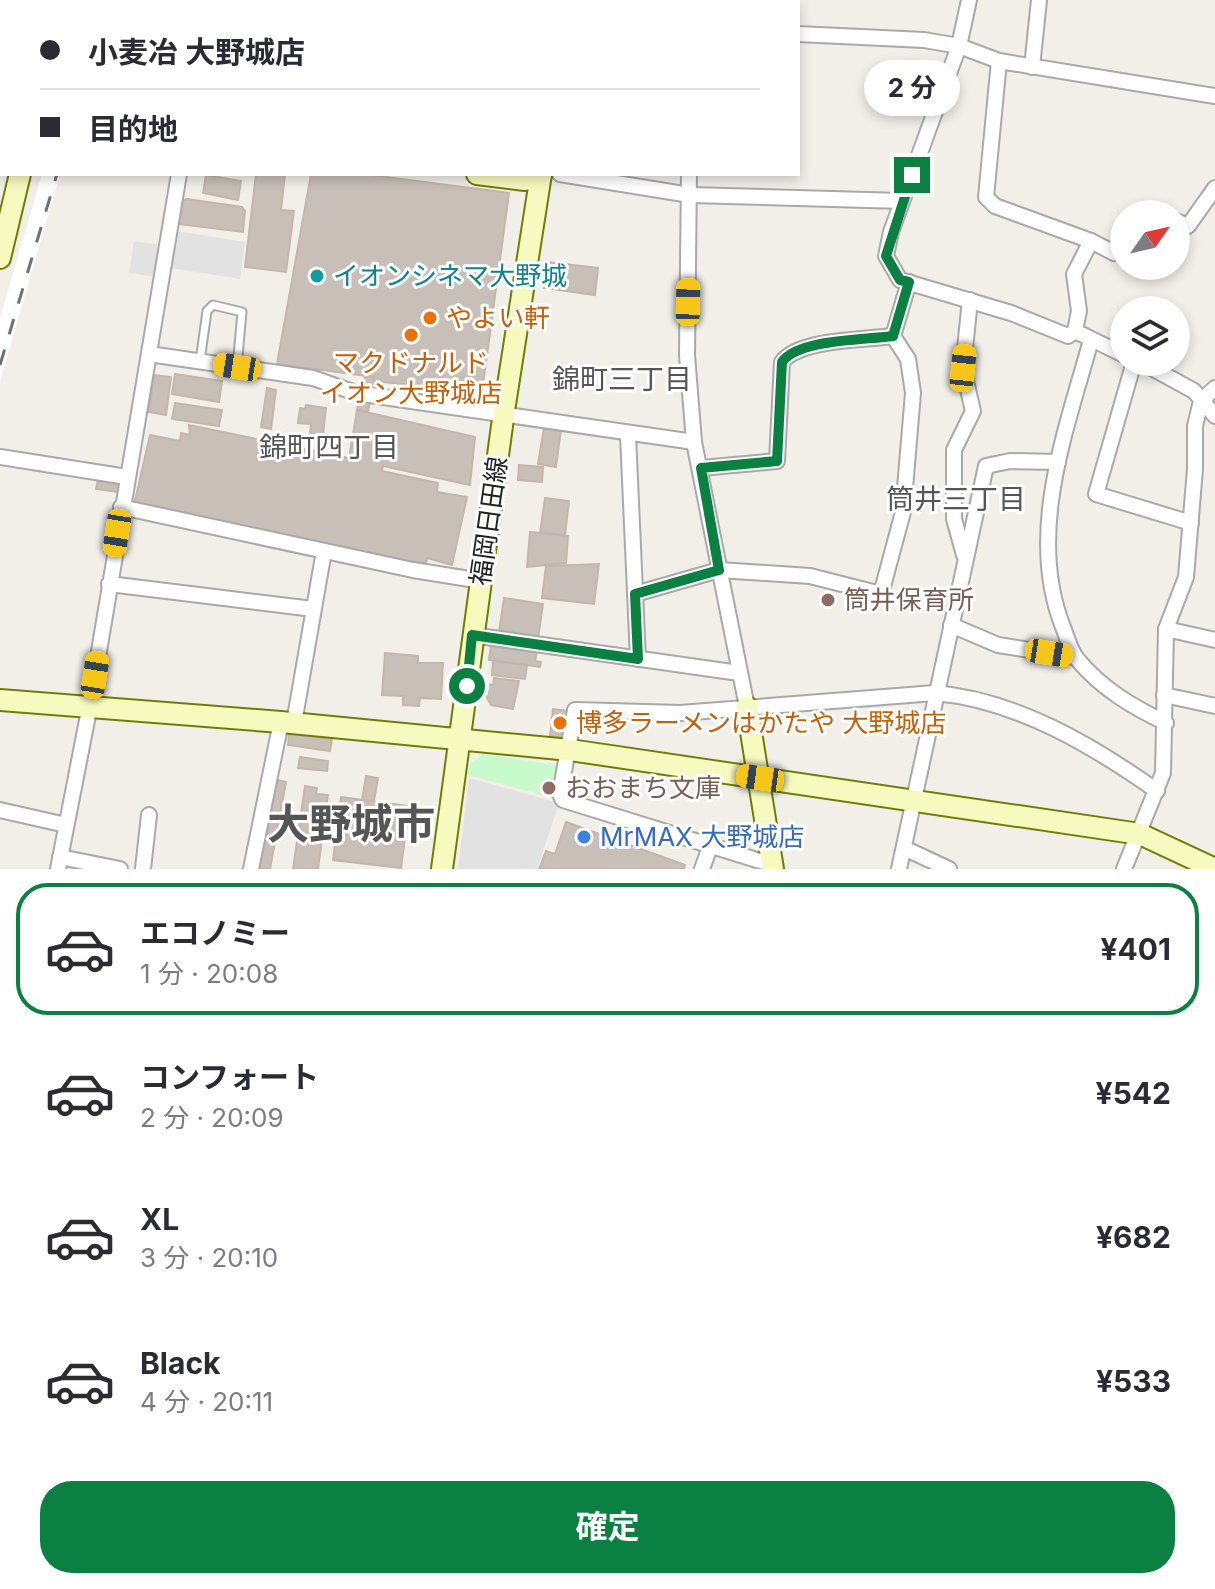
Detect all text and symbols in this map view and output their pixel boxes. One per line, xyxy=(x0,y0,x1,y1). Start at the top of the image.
text: 小麦冶 大野城店 xyxy=(88,34,305,70)
callout: 2 分 xyxy=(864,59,960,115)
text: 2 分 xyxy=(888,72,936,103)
text: 目的地 xyxy=(88,111,178,147)
route end xyxy=(894,157,930,193)
north arrow xyxy=(1110,200,1190,280)
map controls xyxy=(1110,200,1190,376)
place label: イオンシネマ大野城 xyxy=(333,260,567,291)
marker: イオンシネマ大野城 xyxy=(308,267,326,285)
car xyxy=(676,278,700,326)
button: layers xyxy=(1110,296,1190,376)
place label: やよい軒 xyxy=(446,302,550,333)
marker: やよい軒 xyxy=(421,309,439,327)
marker: マクドナルド イオン大野城店 xyxy=(402,326,420,344)
car xyxy=(949,343,977,393)
place label: マクドナルド イオン大野城店 xyxy=(320,347,502,408)
car xyxy=(211,351,263,383)
district label: 錦町三丁目 xyxy=(552,362,692,396)
district label: 錦町四丁目 xyxy=(259,430,399,464)
street label: 福岡日田線 xyxy=(464,454,513,587)
district label: 筒井三丁目 xyxy=(886,482,1026,516)
car xyxy=(101,507,133,559)
place label: 筒井保育所 xyxy=(844,584,974,615)
marker: 筒井保育所 xyxy=(819,591,837,609)
car xyxy=(1023,637,1075,669)
car xyxy=(79,649,111,701)
route start xyxy=(449,668,485,704)
place label: 博多ラーメンはかたや 大野城店 xyxy=(576,707,946,738)
marker: 博多ラーメンはかたや 大野城店 xyxy=(551,714,569,732)
car xyxy=(735,763,785,793)
place label: おおまち文庫 xyxy=(565,772,721,803)
marker: おおまち文庫 xyxy=(540,779,558,797)
district label: 大野城市 xyxy=(267,798,435,849)
place label: MrMAX 大野城店 xyxy=(600,821,804,852)
marker: MrMAX 大野城店 xyxy=(575,828,593,846)
icon: car xyxy=(44,913,116,985)
text: エコノミー xyxy=(140,915,290,951)
text: ¥401 xyxy=(1100,931,1171,967)
text: 1 分 · 20:08 xyxy=(140,958,278,989)
icon: car xyxy=(44,1057,116,1129)
text: コンフォート xyxy=(140,1059,319,1095)
text: ¥542 xyxy=(1096,1075,1171,1111)
text: 2 分 · 20:09 xyxy=(140,1102,284,1133)
icon: car xyxy=(44,1201,116,1273)
text: XL xyxy=(140,1201,179,1237)
text: ¥682 xyxy=(1096,1219,1171,1255)
text: 3 分 · 20:10 xyxy=(140,1242,278,1273)
icon: car xyxy=(44,1345,116,1417)
text: Black xyxy=(140,1345,220,1381)
text: ¥533 xyxy=(1096,1363,1171,1399)
text: 4 分 · 20:11 xyxy=(140,1386,273,1417)
button: 確定 xyxy=(40,1481,1175,1573)

